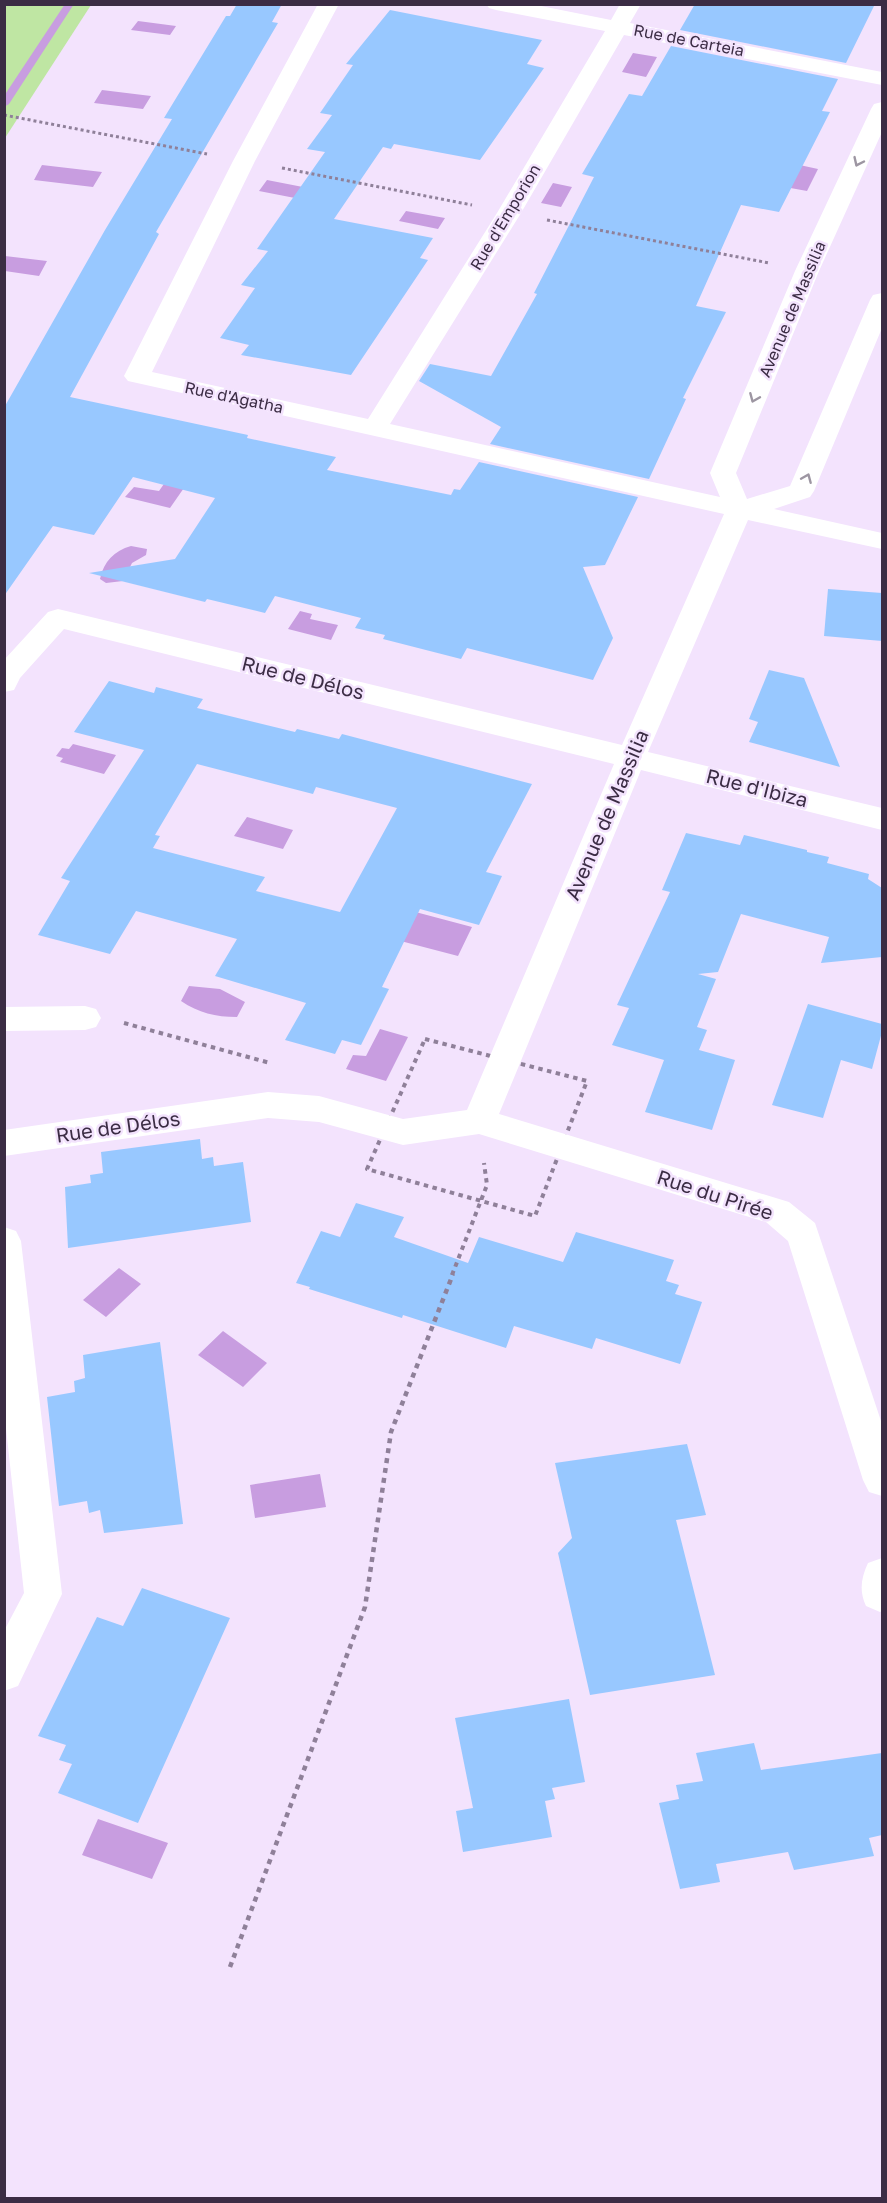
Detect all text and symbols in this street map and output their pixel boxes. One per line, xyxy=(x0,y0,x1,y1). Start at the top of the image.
street label: Rue de Carteia xyxy=(632,19,746,61)
one-way arrow xyxy=(853,156,865,167)
street label: Rue d'Emporion xyxy=(465,160,545,274)
street label: Avenue de Massilia xyxy=(754,238,830,380)
street label: Rue d'Agatha xyxy=(183,377,285,417)
one-way arrow xyxy=(749,392,761,403)
one-way arrow xyxy=(800,473,812,484)
street label: Rue de Délos xyxy=(240,650,367,704)
street label: Avenue de Massilia xyxy=(559,726,653,903)
street label: Rue d'Ibiza xyxy=(704,763,811,811)
street label: Rue de Délos xyxy=(54,1105,182,1147)
street label: Rue du Pirée xyxy=(654,1164,776,1224)

